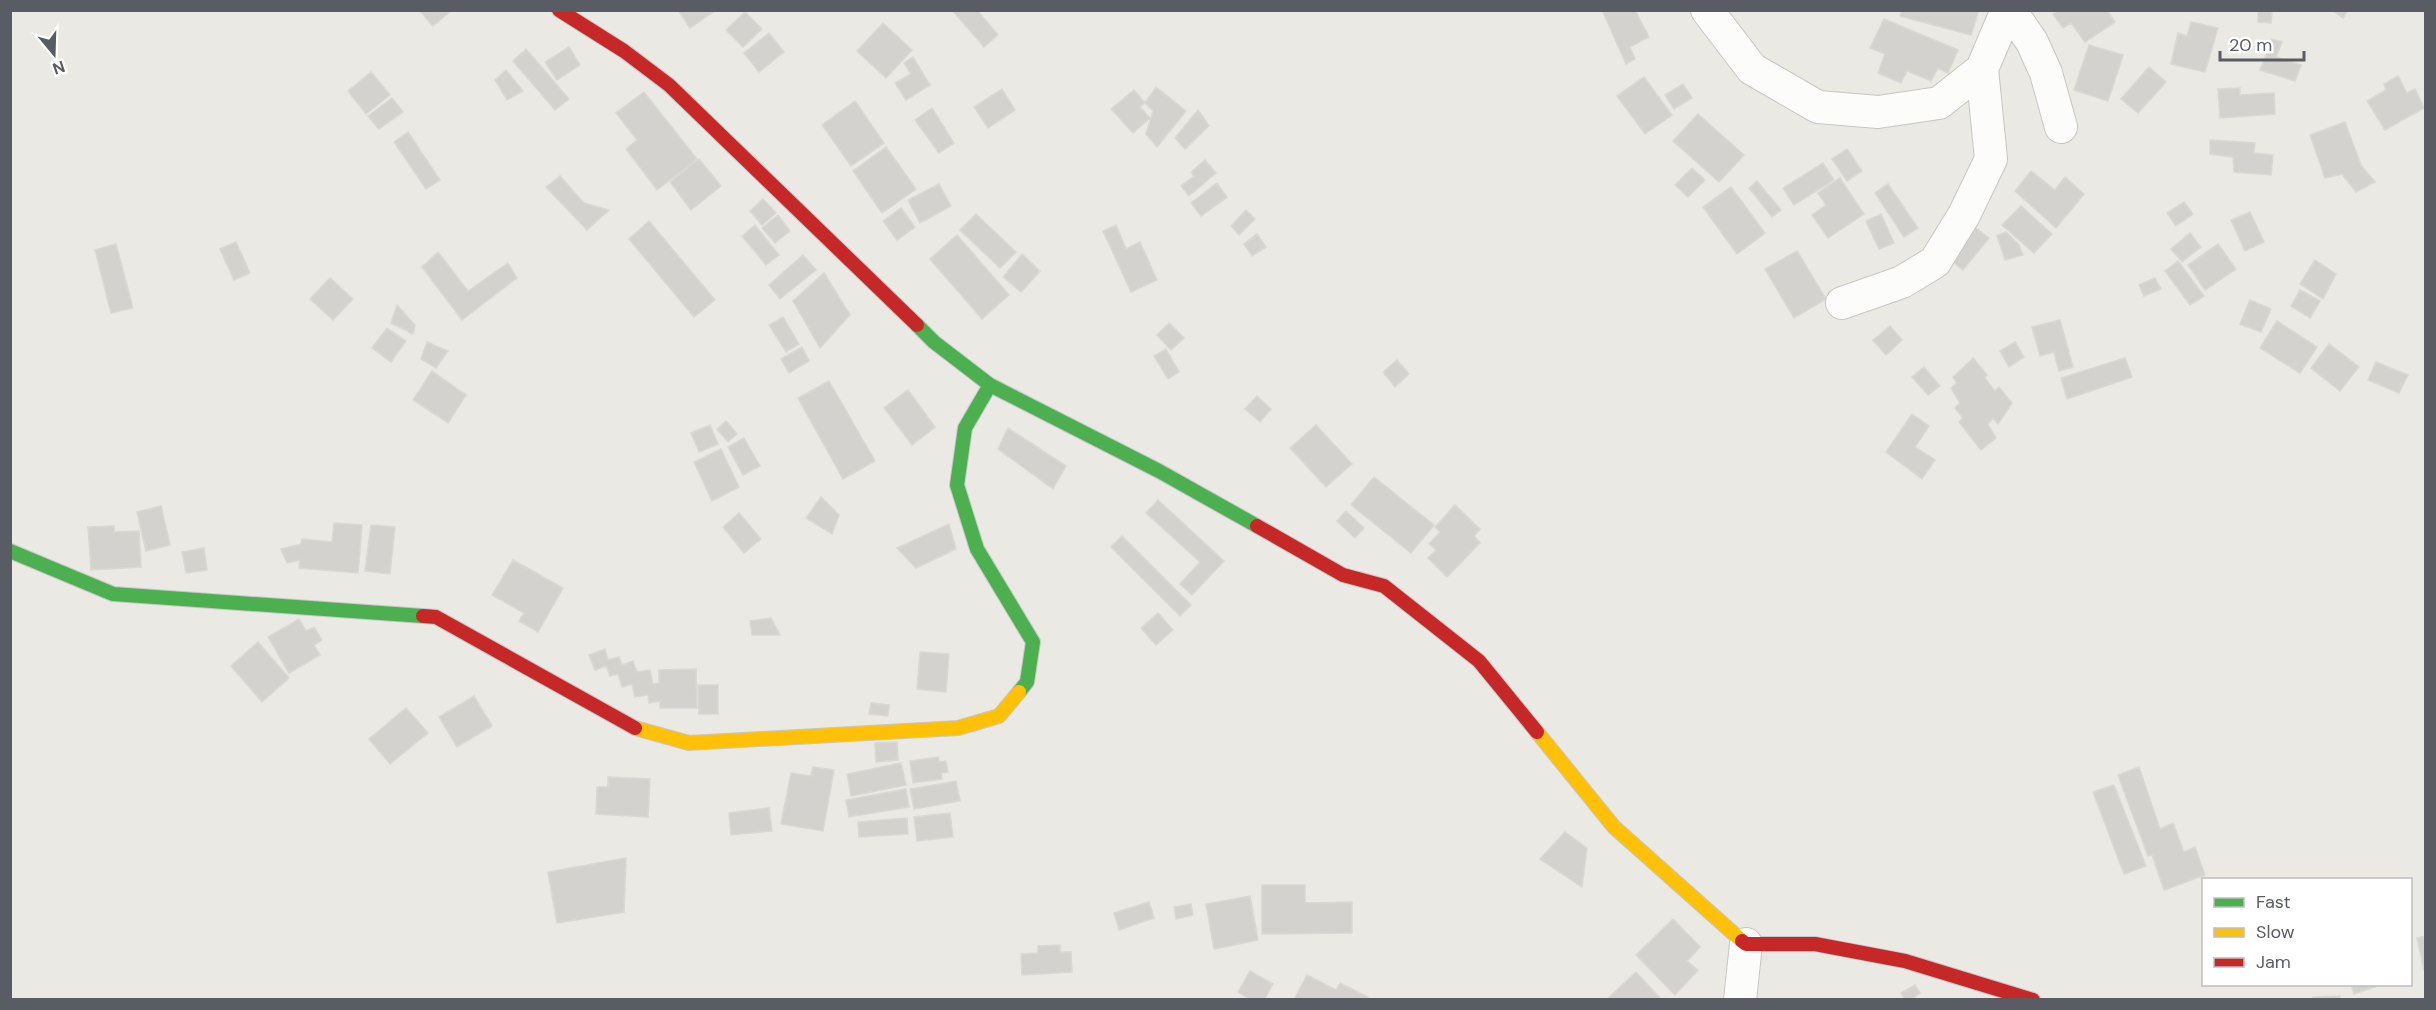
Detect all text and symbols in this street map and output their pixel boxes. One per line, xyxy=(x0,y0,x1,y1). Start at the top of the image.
north arrow xyxy=(24,24,84,84)
scale bar xyxy=(2220,24,2304,62)
text: 20 m xyxy=(2229,33,2272,57)
text: N xyxy=(50,56,68,80)
legend xyxy=(2202,878,2412,986)
text: Fast xyxy=(2256,890,2291,914)
text: Slow xyxy=(2256,920,2295,944)
text: Jam xyxy=(2256,950,2291,974)

